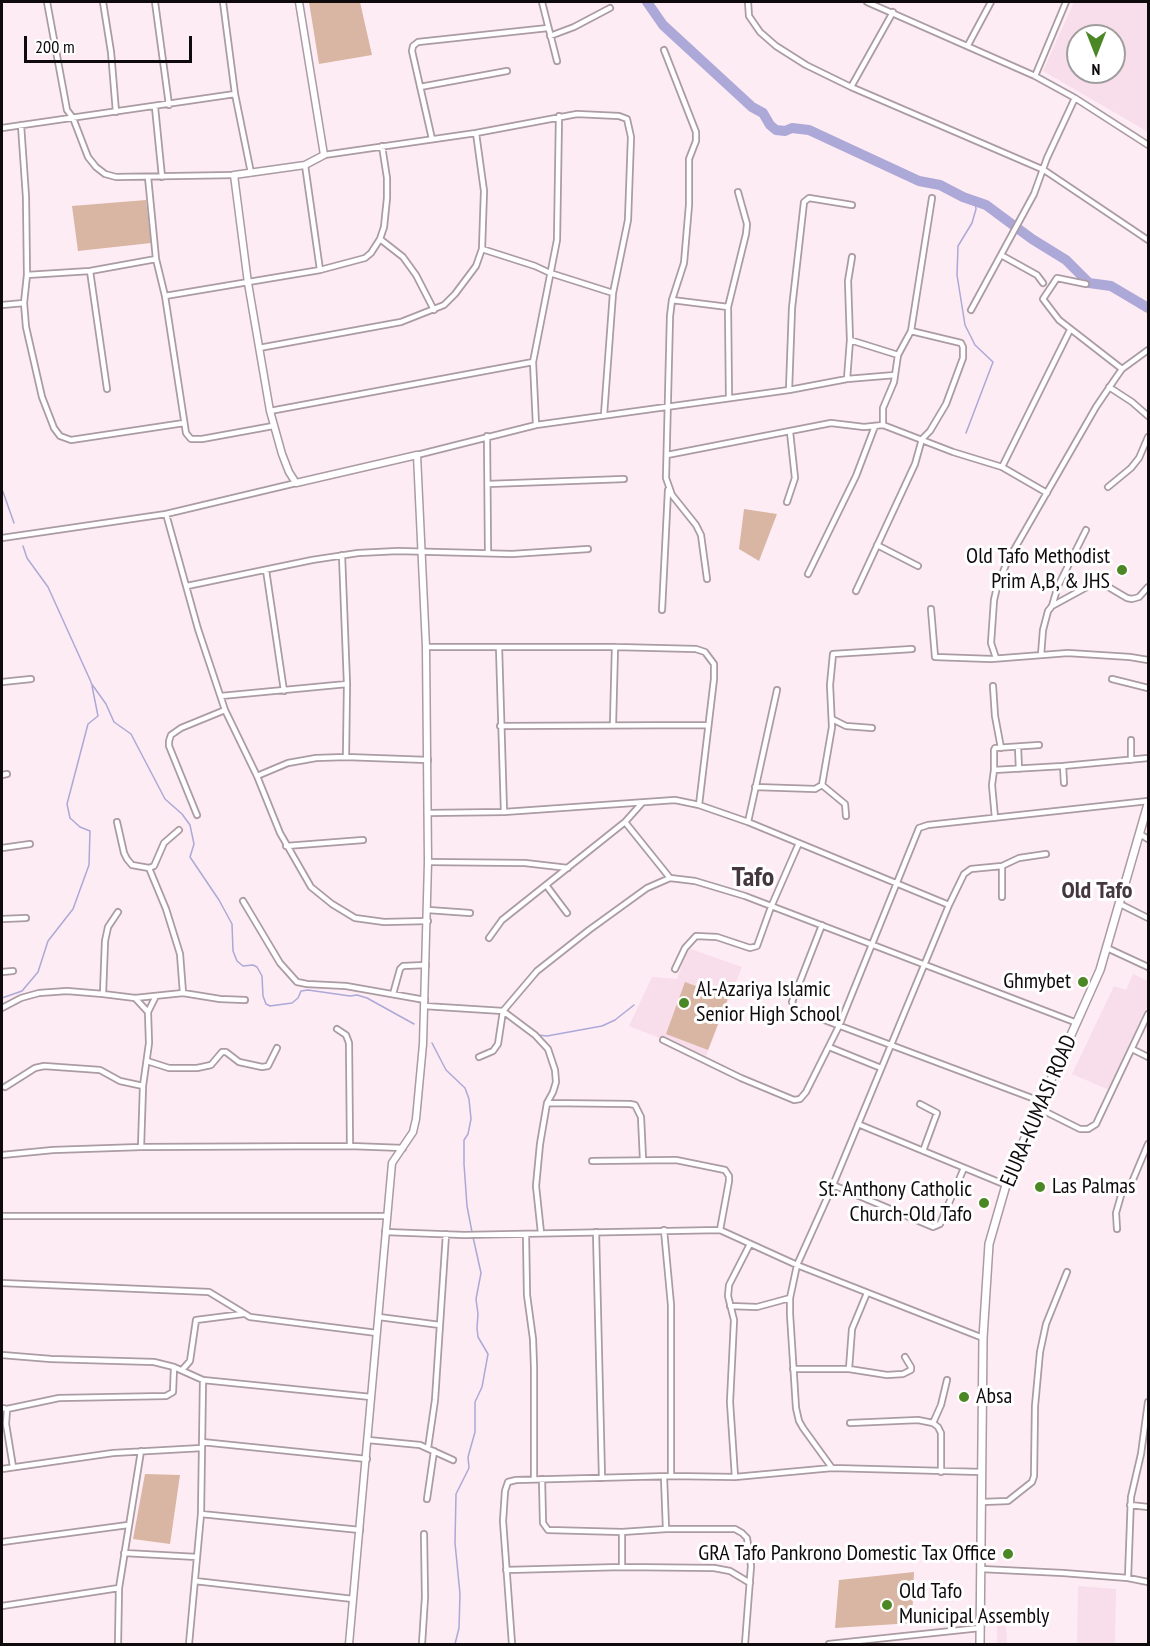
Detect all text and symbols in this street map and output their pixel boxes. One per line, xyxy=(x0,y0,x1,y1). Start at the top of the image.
scale bar xyxy=(27,24,195,62)
north arrow xyxy=(1066,24,1126,84)
text: 200 m xyxy=(35,35,75,58)
text: N xyxy=(1092,60,1100,80)
place label: Old Tafo Methodist Prim A,B, & JHS xyxy=(966,544,1110,596)
marker: Old Tafo Methodist Prim A,B, & JHS xyxy=(1115,563,1129,577)
district label: Tafo xyxy=(732,861,774,895)
district label: Old Tafo xyxy=(1061,877,1133,905)
place label: Ghmybet xyxy=(1003,969,1071,995)
marker: Ghmybet xyxy=(1076,975,1090,989)
place label: Al-Azariya Islamic Senior High School xyxy=(696,977,841,1028)
marker: Al-Azariya Islamic Senior High School xyxy=(677,996,691,1010)
street label: EJURA-KUMASI ROAD xyxy=(995,1031,1083,1191)
place label: Las Palmas xyxy=(1052,1174,1136,1200)
place label: St. Anthony Catholic Church-Old Tafo xyxy=(819,1177,972,1228)
marker: Las Palmas xyxy=(1033,1180,1047,1194)
marker: St. Anthony Catholic Church-Old Tafo xyxy=(977,1196,991,1210)
place label: Absa xyxy=(976,1384,1012,1410)
marker: Absa xyxy=(957,1390,971,1404)
place label: GRA Tafo Pankrono Domestic Tax Office xyxy=(698,1541,996,1567)
marker: GRA Tafo Pankrono Domestic Tax Office xyxy=(1001,1547,1015,1561)
place label: Old Tafo Municipal Assembly xyxy=(899,1579,1049,1630)
marker: Old Tafo Municipal Assembly xyxy=(880,1598,894,1612)

